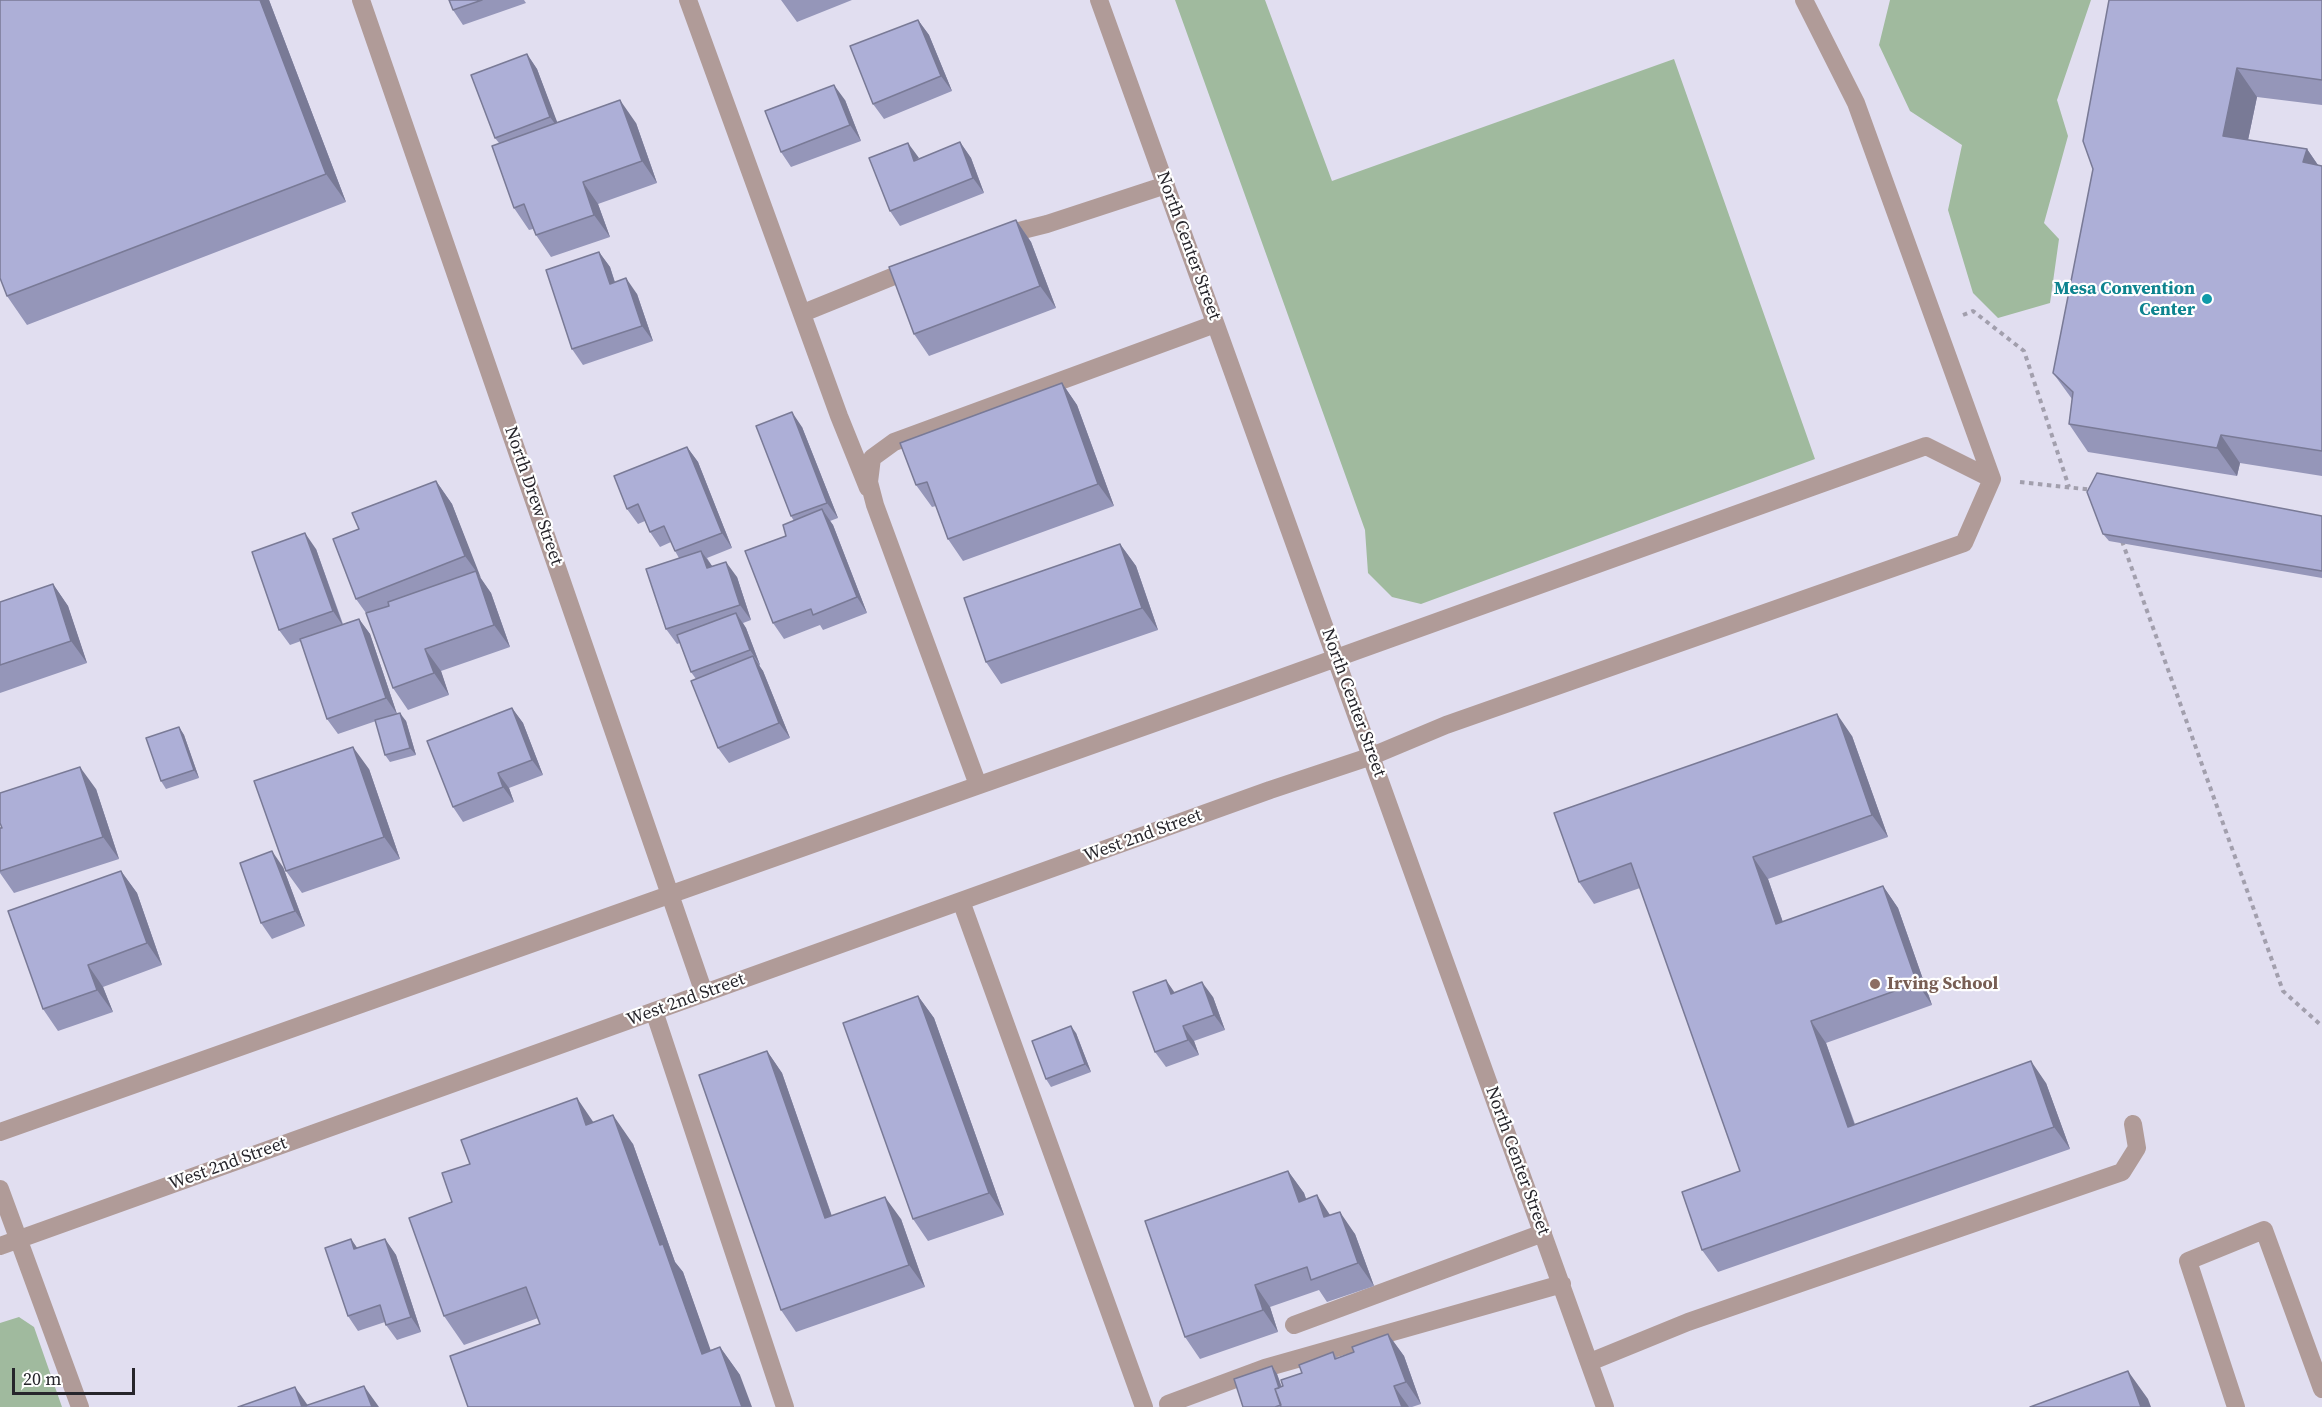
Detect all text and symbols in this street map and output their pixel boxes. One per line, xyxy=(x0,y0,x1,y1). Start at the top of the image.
street label: North Center Street xyxy=(1151,169,1225,323)
place label: Mesa Convention Center xyxy=(2054,278,2195,320)
marker: Mesa Convention Center xyxy=(2200,292,2214,306)
street label: North Drew Street xyxy=(499,424,567,568)
street label: North Center Street xyxy=(1316,626,1390,780)
street label: West 2nd Street xyxy=(1081,805,1205,867)
street label: West 2nd Street xyxy=(624,969,748,1031)
place label: Irving School xyxy=(1887,973,1998,995)
marker: Irving School xyxy=(1868,977,1882,991)
street label: North Center Street xyxy=(1480,1084,1554,1238)
street label: West 2nd Street xyxy=(166,1133,290,1195)
scale bar xyxy=(15,1356,138,1394)
text: 20 m xyxy=(23,1366,61,1391)

